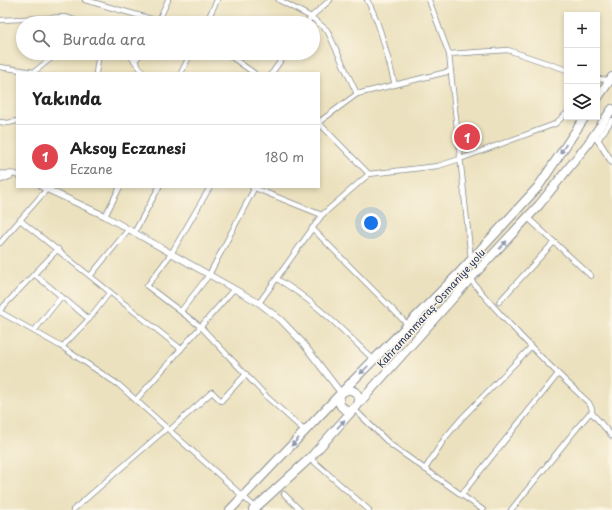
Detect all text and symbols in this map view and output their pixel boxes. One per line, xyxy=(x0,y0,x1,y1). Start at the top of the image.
map controls xyxy=(564,12,600,120)
button: + xyxy=(564,12,600,48)
search box xyxy=(16,16,320,60)
icon: search xyxy=(30,27,52,49)
text: Burada ara xyxy=(62,27,145,50)
button: − xyxy=(564,48,600,84)
button: layers xyxy=(564,84,600,120)
text: Yakında xyxy=(32,85,102,111)
pin: 1 xyxy=(454,122,480,152)
text: Aksoy Eczanesi xyxy=(70,136,186,159)
one-way arrow xyxy=(559,144,567,155)
text: 1 xyxy=(42,147,48,166)
text: 180 m xyxy=(265,147,304,166)
text: Eczane xyxy=(70,159,113,178)
your location xyxy=(361,213,381,233)
one-way arrow xyxy=(498,240,507,250)
street label: Kahramanmaraş-Osmaniye yolu xyxy=(373,245,489,371)
one-way arrow xyxy=(359,365,369,375)
one-way arrow xyxy=(336,419,345,429)
one-way arrow xyxy=(290,436,299,447)

